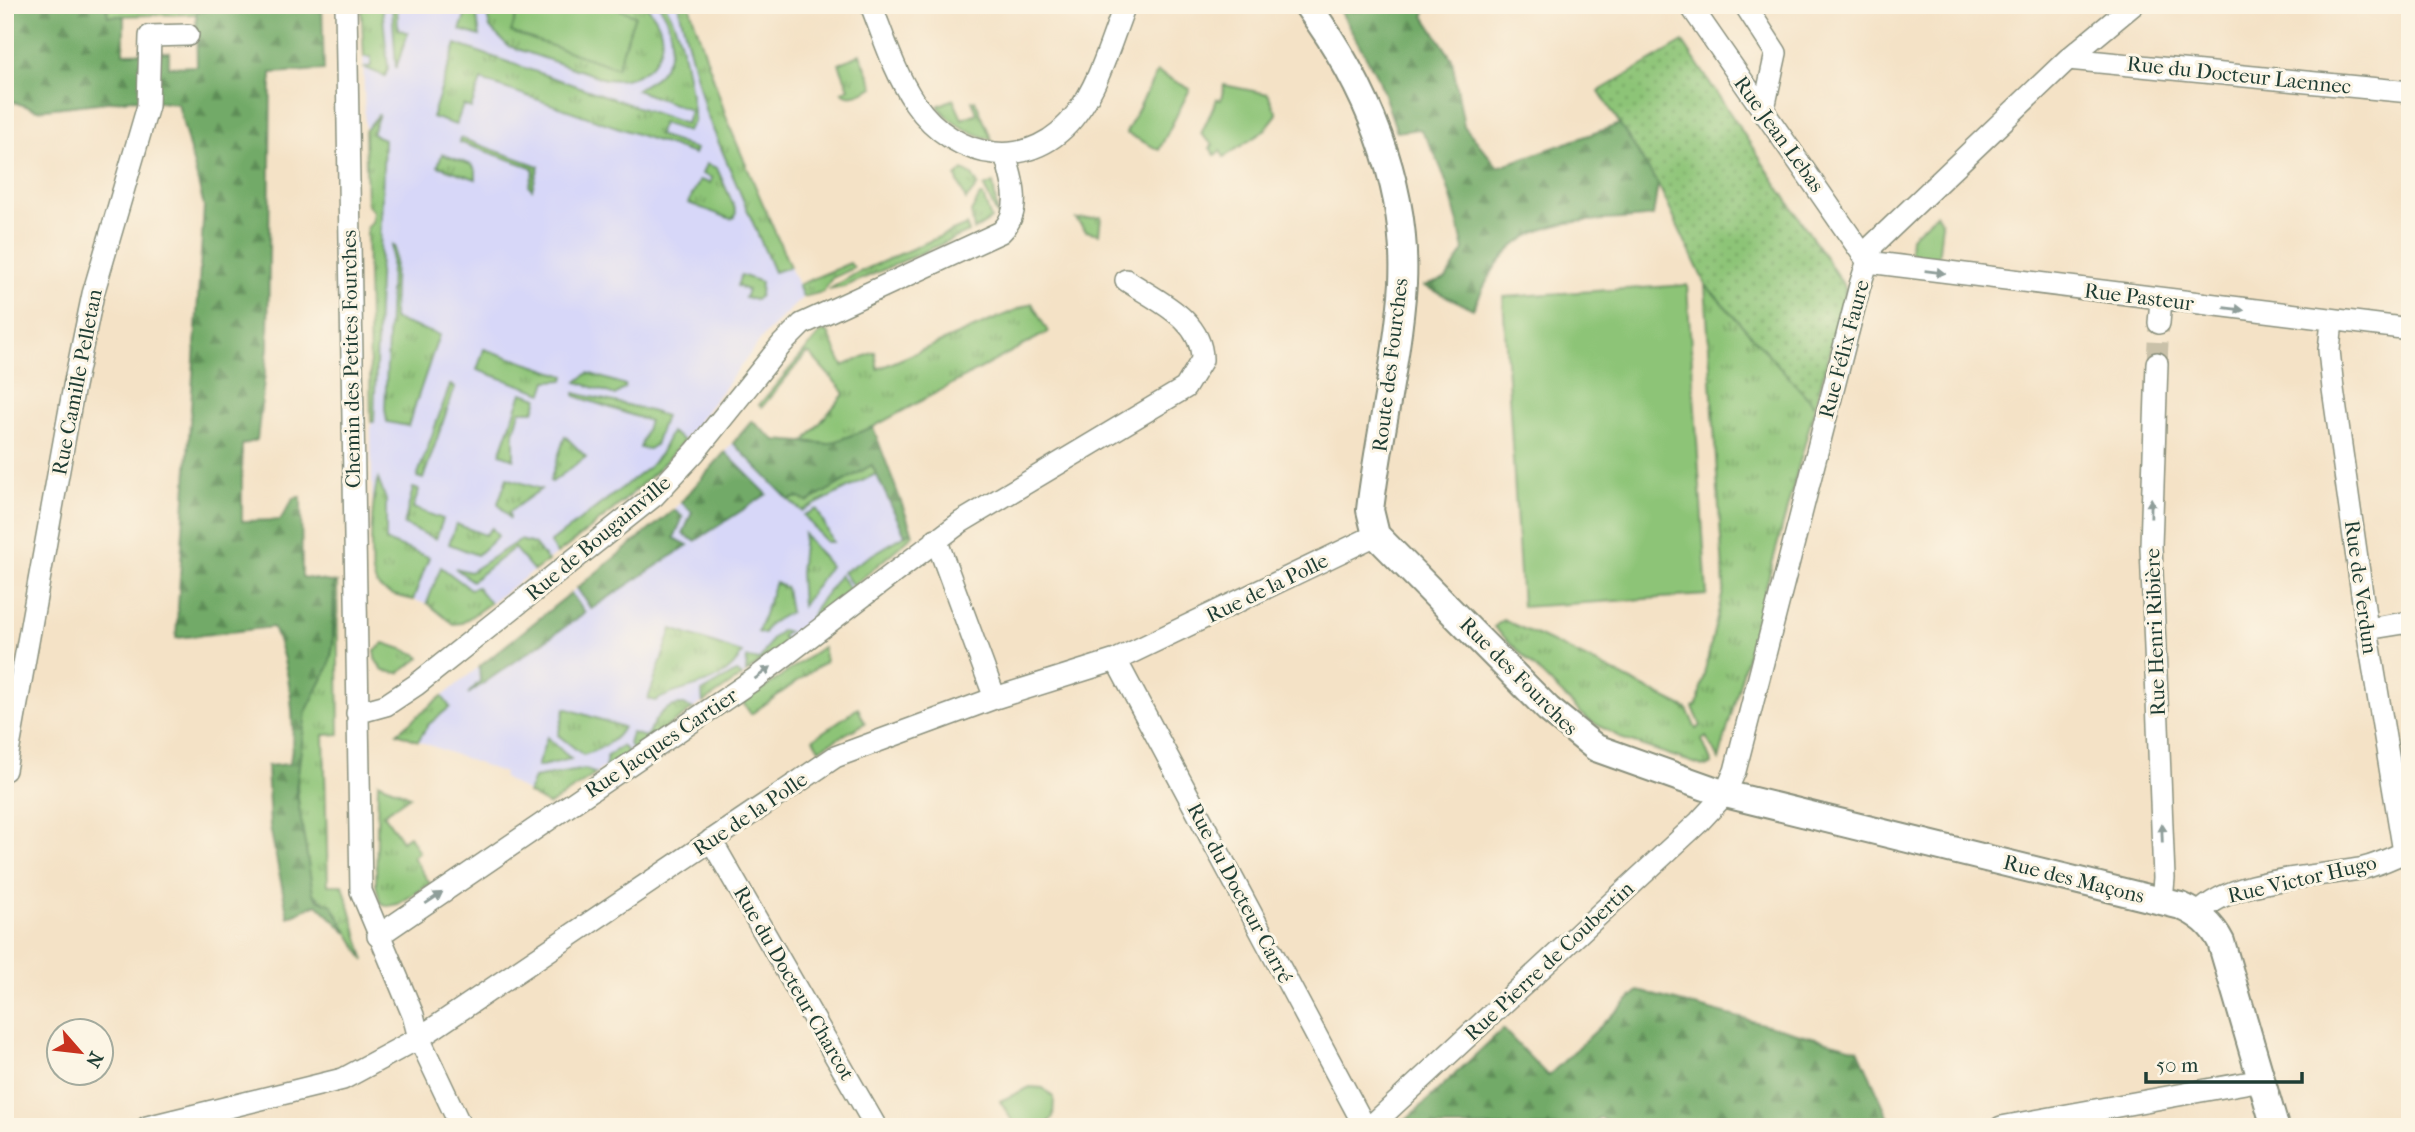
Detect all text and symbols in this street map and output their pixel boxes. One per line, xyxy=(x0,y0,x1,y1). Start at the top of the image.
street label: Rue du Docteur Laennec xyxy=(2126,51,2352,99)
street label: Rue Jean Lebas xyxy=(1729,71,1829,197)
street label: Chemin des Petites Fourches xyxy=(337,229,365,488)
one-way arrow xyxy=(1925,266,1947,277)
street label: Route des Fourches xyxy=(1367,276,1413,453)
street label: Rue Félix Faure xyxy=(1814,277,1874,421)
street label: Rue Pasteur xyxy=(2083,278,2195,316)
street label: Rue Camille Pelletan xyxy=(47,287,107,477)
one-way arrow xyxy=(2223,304,2245,315)
street label: Rue de Bougainville xyxy=(521,470,675,606)
one-way arrow xyxy=(2145,497,2157,519)
street label: Rue de Verdun xyxy=(2340,519,2382,655)
street label: Rue de la Polle xyxy=(1202,548,1332,628)
street label: Rue Henri Ribière xyxy=(2140,548,2170,716)
street label: Rue des Fourches xyxy=(1455,612,1583,740)
one-way arrow xyxy=(754,665,772,680)
street label: Rue Jacques Cartier xyxy=(580,683,742,803)
street label: Rue de la Polle xyxy=(688,767,812,861)
street label: Rue du Docteur Carré xyxy=(1182,799,1298,987)
one-way arrow xyxy=(2157,822,2168,844)
street label: Rue des Maçons xyxy=(2001,850,2147,908)
street label: Rue Victor Hugo xyxy=(2225,850,2379,908)
street label: Rue Pierre de Coubertin xyxy=(1460,876,1638,1046)
street label: Rue du Docteur Charcot xyxy=(729,882,860,1085)
one-way arrow xyxy=(425,891,443,905)
north arrow xyxy=(46,1016,116,1086)
scale bar xyxy=(2146,1041,2301,1085)
text: N xyxy=(81,1048,107,1072)
text: 50 m xyxy=(2156,1053,2199,1077)

